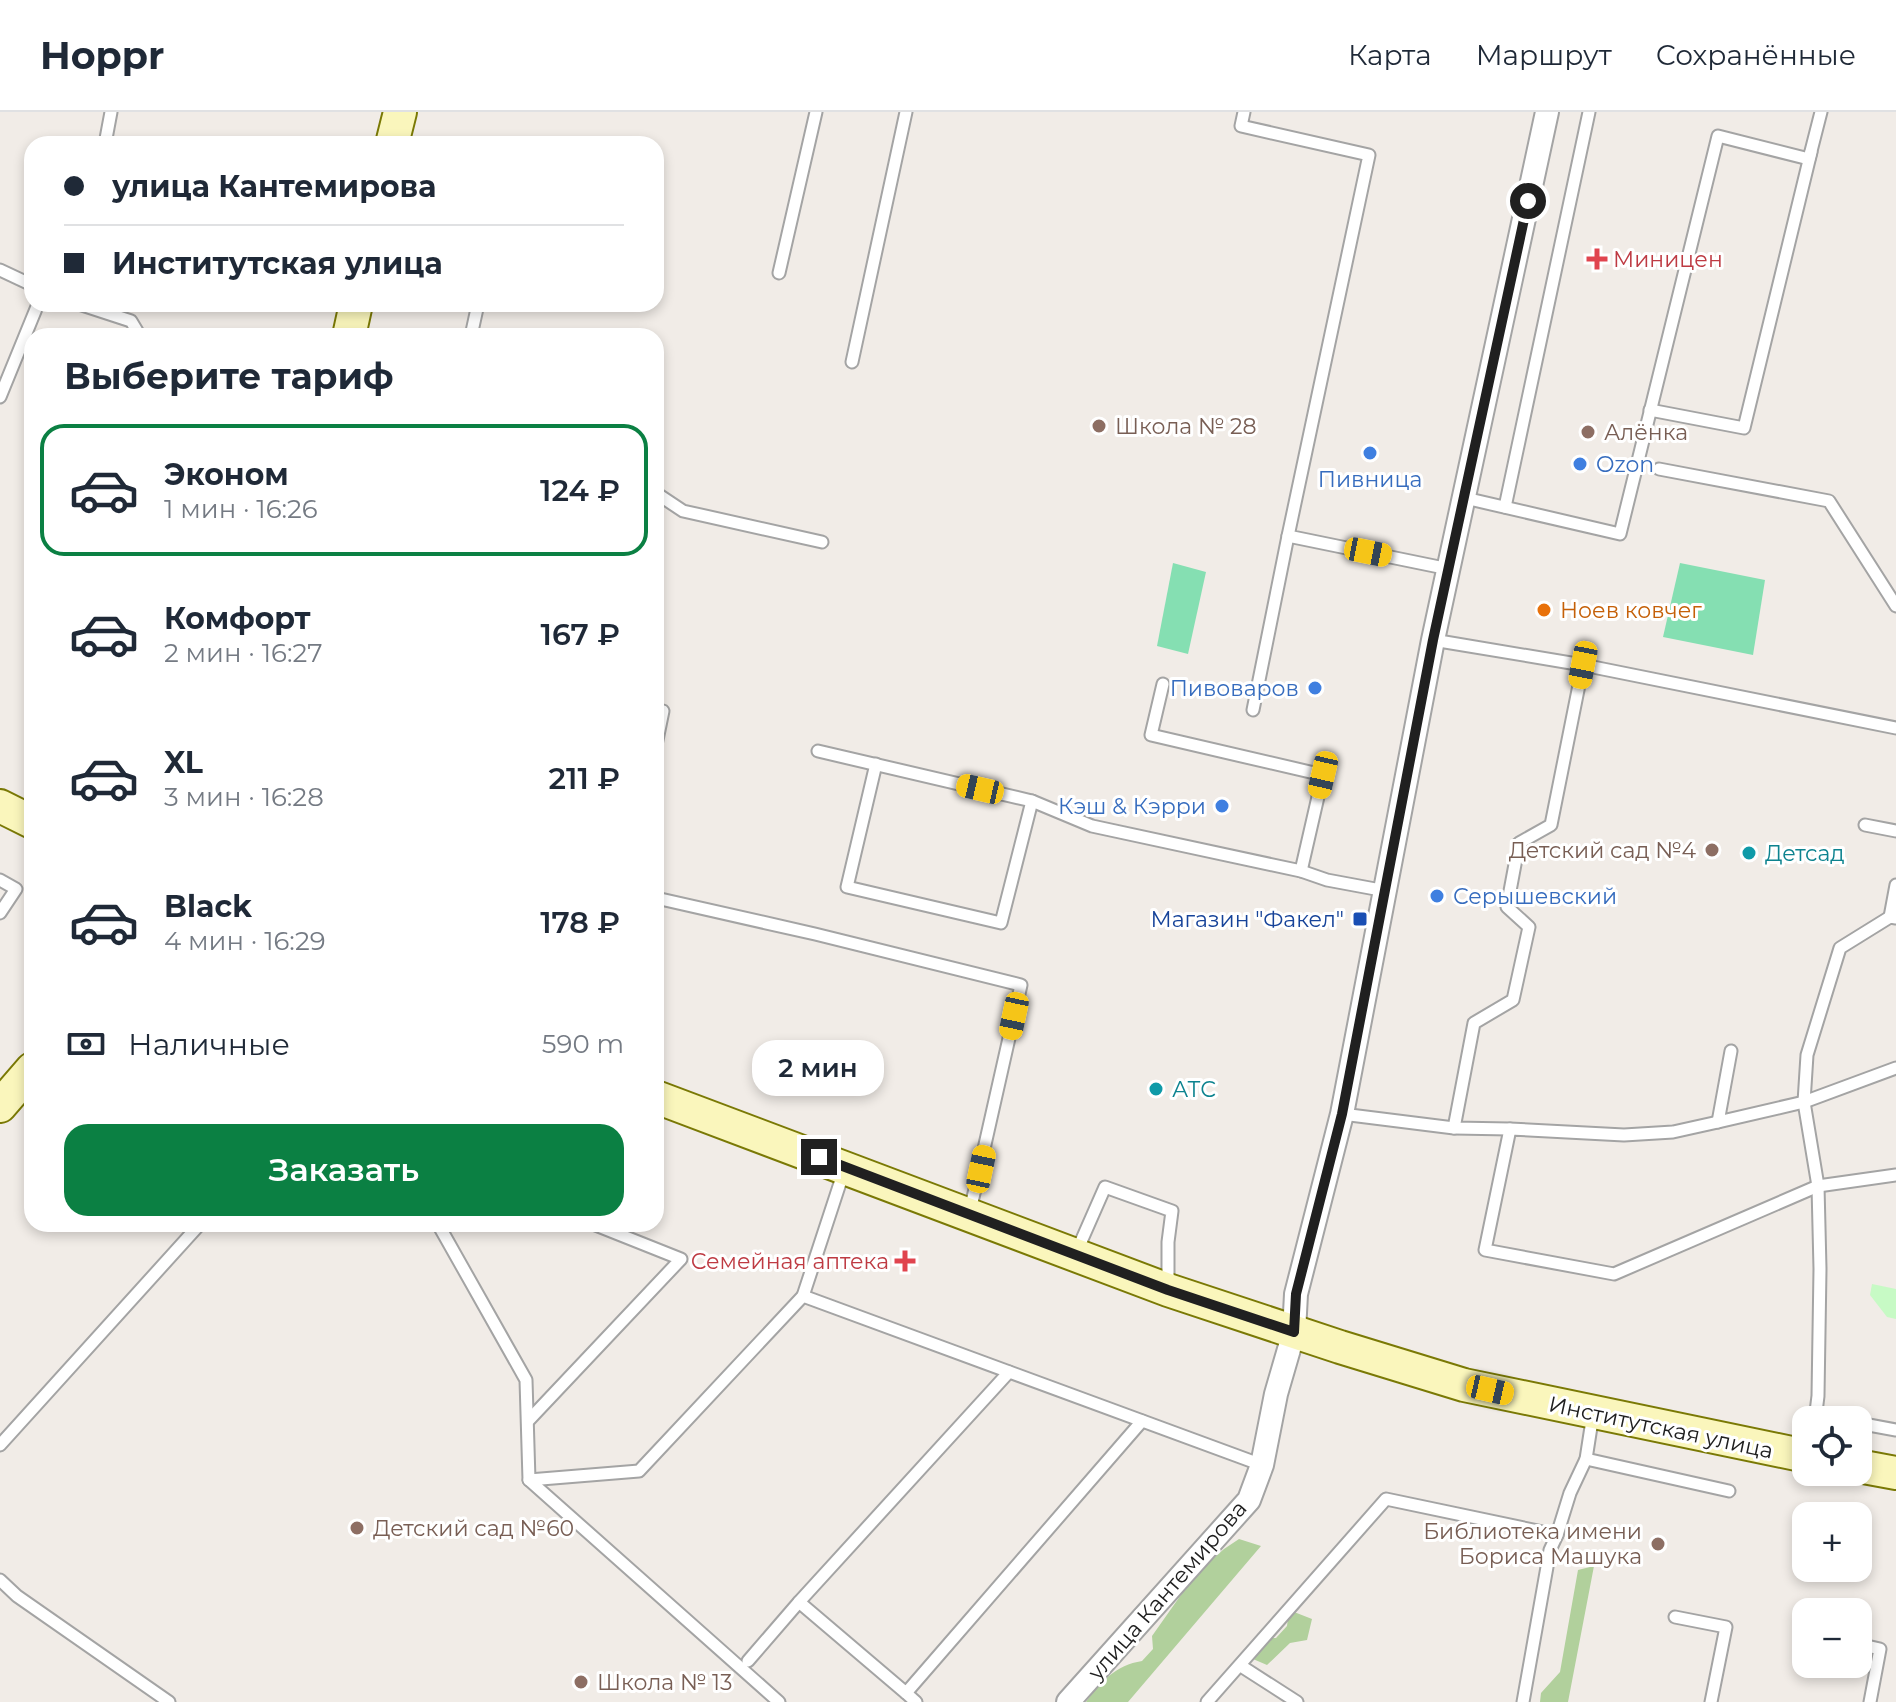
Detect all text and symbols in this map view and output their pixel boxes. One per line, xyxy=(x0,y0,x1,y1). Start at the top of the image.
text: Hoppr xyxy=(40,32,164,79)
text: Карта xyxy=(1348,38,1432,72)
text: Маршрут xyxy=(1476,38,1612,72)
text: Сохранённые xyxy=(1656,38,1856,72)
text: улица Кантемирова xyxy=(112,168,436,205)
route start xyxy=(1510,183,1546,219)
text: Институтская улица xyxy=(112,245,443,282)
place label: Миницен xyxy=(1613,246,1723,273)
marker: Миницен xyxy=(1588,250,1606,268)
text: Выберите тариф xyxy=(64,354,394,398)
place label: Школа № 28 xyxy=(1115,413,1257,440)
marker: Школа № 28 xyxy=(1090,417,1108,435)
place label: Алёнка xyxy=(1604,419,1688,446)
marker: Алёнка xyxy=(1579,423,1597,441)
marker: Пивница xyxy=(1361,444,1379,462)
place label: Ozon xyxy=(1596,451,1654,478)
icon: car xyxy=(68,454,140,526)
marker: Ozon xyxy=(1571,455,1589,473)
text: Эконом xyxy=(164,456,289,493)
place label: Пивница xyxy=(1318,466,1422,493)
text: 124 ₽ xyxy=(540,472,620,509)
text: 1 мин · 16:26 xyxy=(164,493,318,525)
car xyxy=(1342,536,1394,568)
place label: Ноев ковчег xyxy=(1560,597,1702,624)
icon: car xyxy=(68,598,140,670)
text: Комфорт xyxy=(164,600,311,637)
marker: Ноев ковчег xyxy=(1535,601,1553,619)
text: 167 ₽ xyxy=(541,616,620,653)
text: 2 мин · 16:27 xyxy=(164,637,323,669)
car xyxy=(1567,639,1599,691)
place label: Пивоваров xyxy=(1170,675,1299,702)
marker: Пивоваров xyxy=(1306,679,1324,697)
icon: car xyxy=(68,742,140,814)
text: XL xyxy=(164,744,203,781)
car xyxy=(1306,749,1340,801)
text: 211 ₽ xyxy=(549,760,620,797)
car xyxy=(954,772,1006,806)
text: 3 мин · 16:28 xyxy=(164,781,324,813)
place label: Кэш & Кэрри xyxy=(1058,793,1206,820)
marker: Кэш & Кэрри xyxy=(1213,797,1231,815)
place label: Детский сад №4 xyxy=(1509,837,1696,864)
place label: Детсад xyxy=(1765,840,1845,867)
marker: Детский сад №4 xyxy=(1703,841,1721,859)
marker: Детсад xyxy=(1740,844,1758,862)
place label: Серышевский xyxy=(1453,883,1617,910)
icon: car xyxy=(68,886,140,958)
marker: Серышевский xyxy=(1428,887,1446,905)
text: Black xyxy=(164,888,252,925)
text: 178 ₽ xyxy=(540,904,620,941)
place label: Магазин "Факел" xyxy=(1151,906,1344,933)
marker: Магазин "Факел" xyxy=(1351,910,1369,928)
text: 4 мин · 16:29 xyxy=(164,925,326,957)
car xyxy=(997,990,1031,1042)
icon: cash xyxy=(64,1022,108,1066)
text: Наличные xyxy=(128,1026,290,1063)
text: 590 m xyxy=(542,1028,624,1060)
callout: 2 мин xyxy=(753,1041,885,1097)
text: 2 мин xyxy=(778,1052,858,1084)
place label: АТС xyxy=(1172,1076,1216,1103)
marker: АТС xyxy=(1147,1080,1165,1098)
button: Заказать xyxy=(64,1124,624,1216)
route end xyxy=(801,1139,837,1175)
car xyxy=(964,1143,998,1195)
place label: Семейная аптека xyxy=(691,1248,889,1275)
marker: Семейная аптека xyxy=(896,1252,914,1270)
car xyxy=(1464,1373,1516,1407)
street label: Институтская улица xyxy=(1546,1390,1776,1464)
map controls xyxy=(1792,1406,1872,1678)
button: locate xyxy=(1792,1406,1872,1486)
street label: улица Кантемирова xyxy=(1082,1495,1253,1686)
button: + xyxy=(1792,1502,1872,1582)
place label: Детский сад №60 xyxy=(373,1515,574,1542)
place label: Библиотека имени Бориса Машука xyxy=(1423,1518,1642,1570)
marker: Детский сад №60 xyxy=(348,1519,366,1537)
marker: Библиотека имени Бориса Машука xyxy=(1649,1535,1667,1553)
button: − xyxy=(1792,1598,1872,1678)
place label: Школа № 13 xyxy=(597,1669,732,1696)
marker: Школа № 13 xyxy=(572,1673,590,1691)

